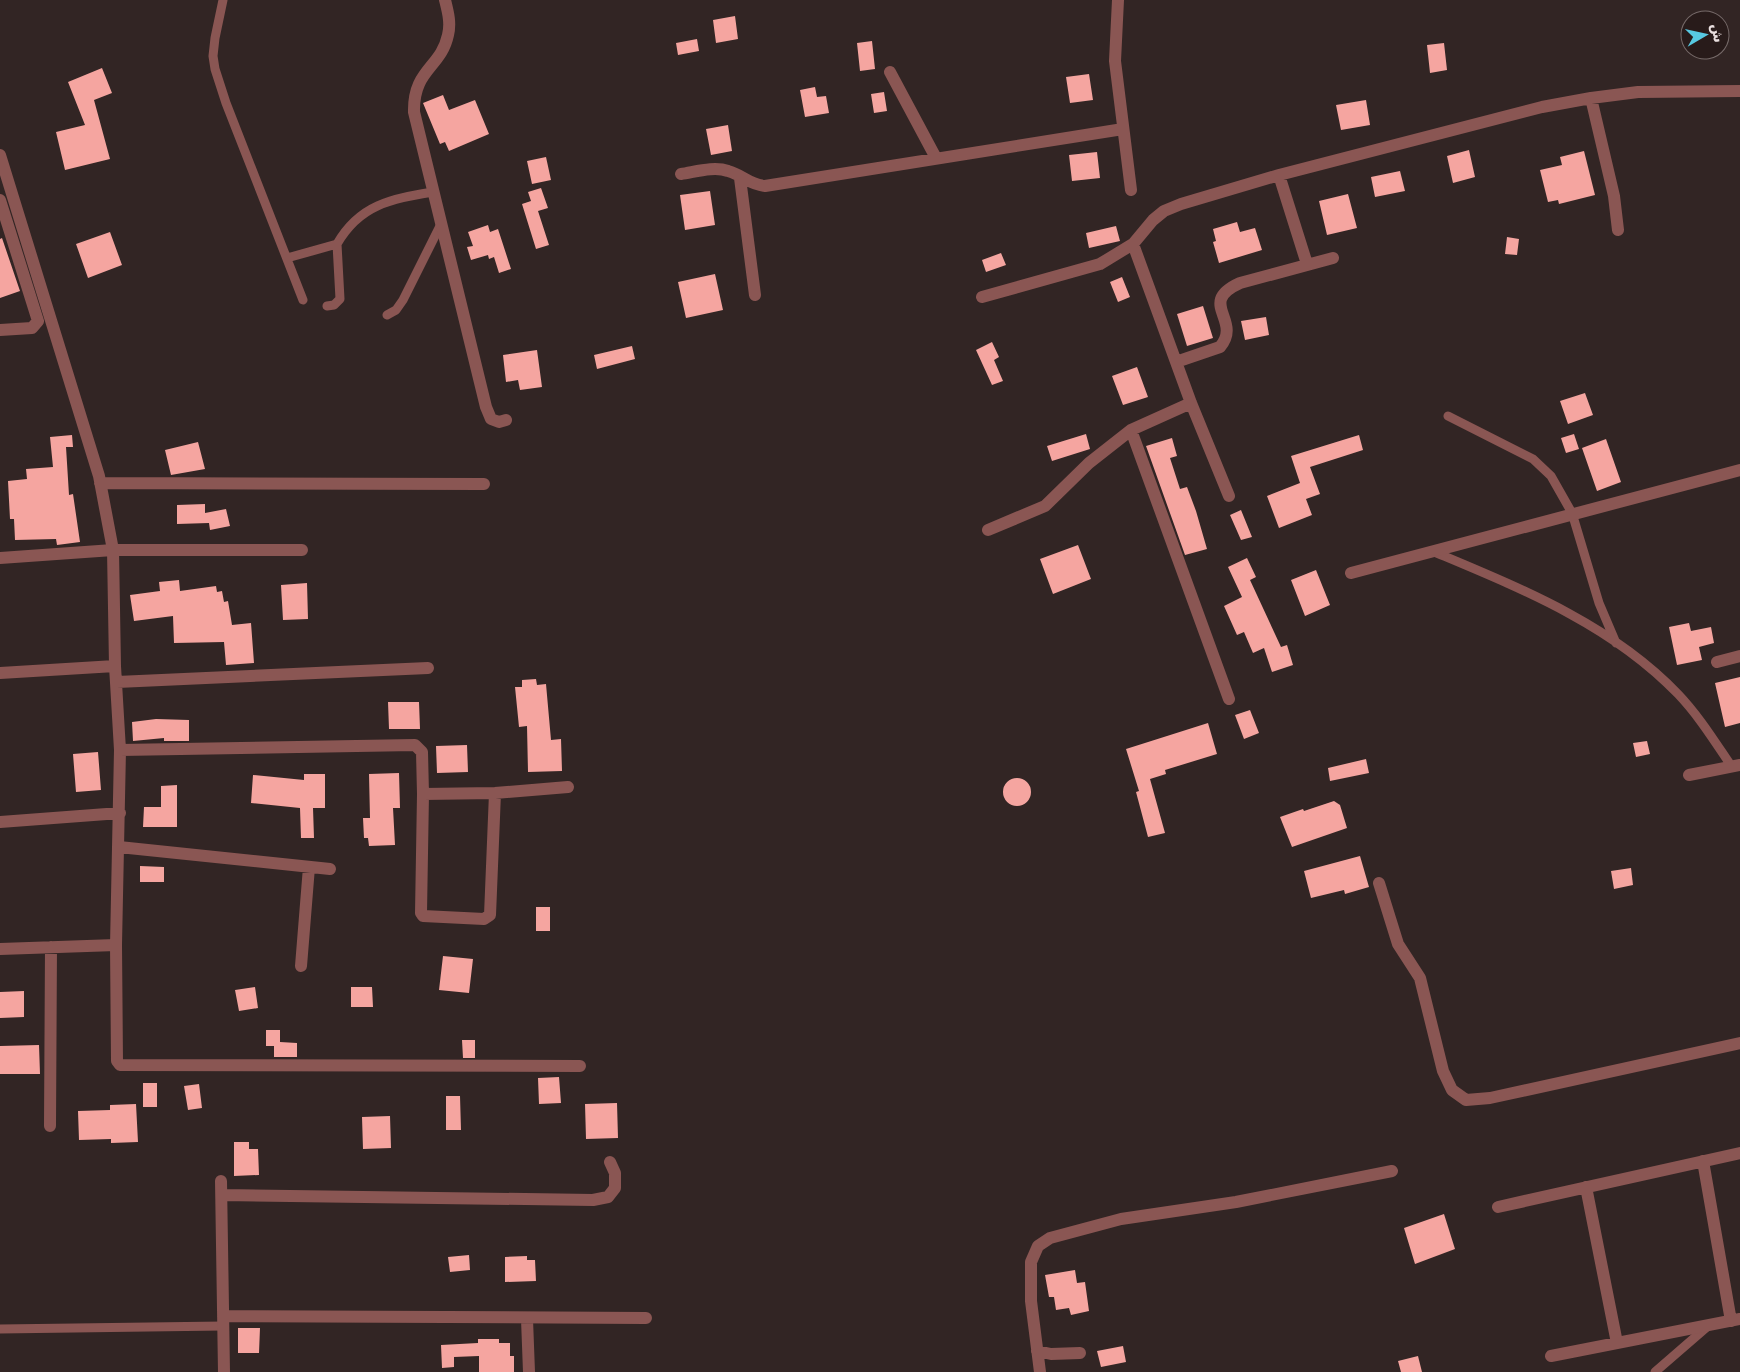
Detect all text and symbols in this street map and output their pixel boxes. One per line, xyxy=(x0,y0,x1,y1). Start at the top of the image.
north arrow xyxy=(1680,10,1730,60)
text: ش xyxy=(1708,22,1727,44)

